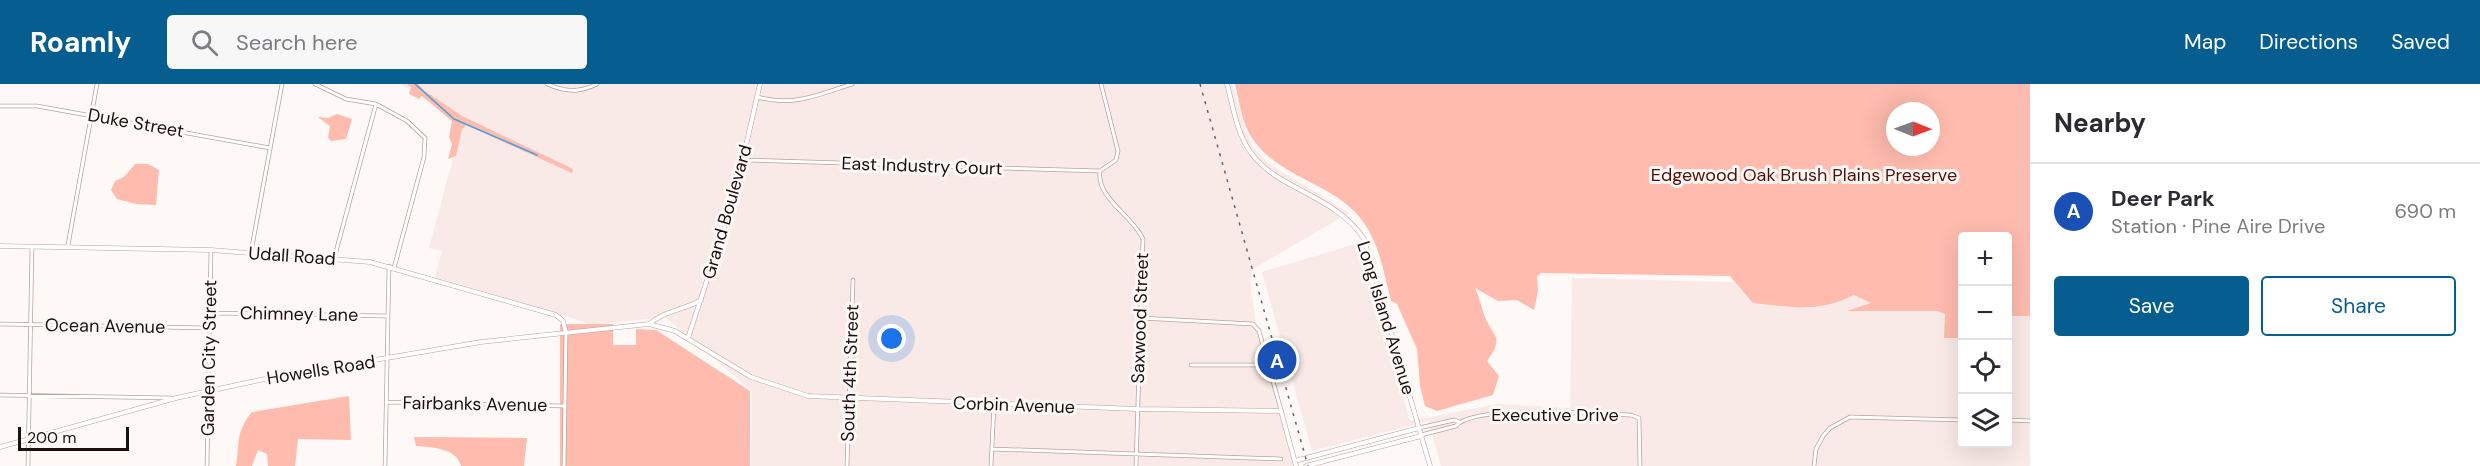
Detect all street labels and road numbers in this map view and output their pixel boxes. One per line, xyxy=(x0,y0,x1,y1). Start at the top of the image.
street label: Duke Street xyxy=(86,103,186,143)
street label: Grand Boulevard xyxy=(696,142,758,282)
street label: East Industry Court xyxy=(841,151,1003,181)
street label: Long Island Avenue xyxy=(1351,238,1421,398)
street label: Udall Road xyxy=(247,241,337,271)
street label: Saxwood Street xyxy=(1126,252,1154,384)
street label: Garden City Street xyxy=(196,280,222,436)
street label: Chimney Lane xyxy=(240,301,358,327)
street label: South 4th Street xyxy=(836,304,864,442)
street label: Ocean Avenue xyxy=(45,313,165,339)
street label: Howells Road xyxy=(265,350,377,390)
street label: Fairbanks Avenue xyxy=(402,391,548,417)
street label: Corbin Avenue xyxy=(953,391,1075,419)
street label: Executive Drive xyxy=(1491,403,1619,427)

